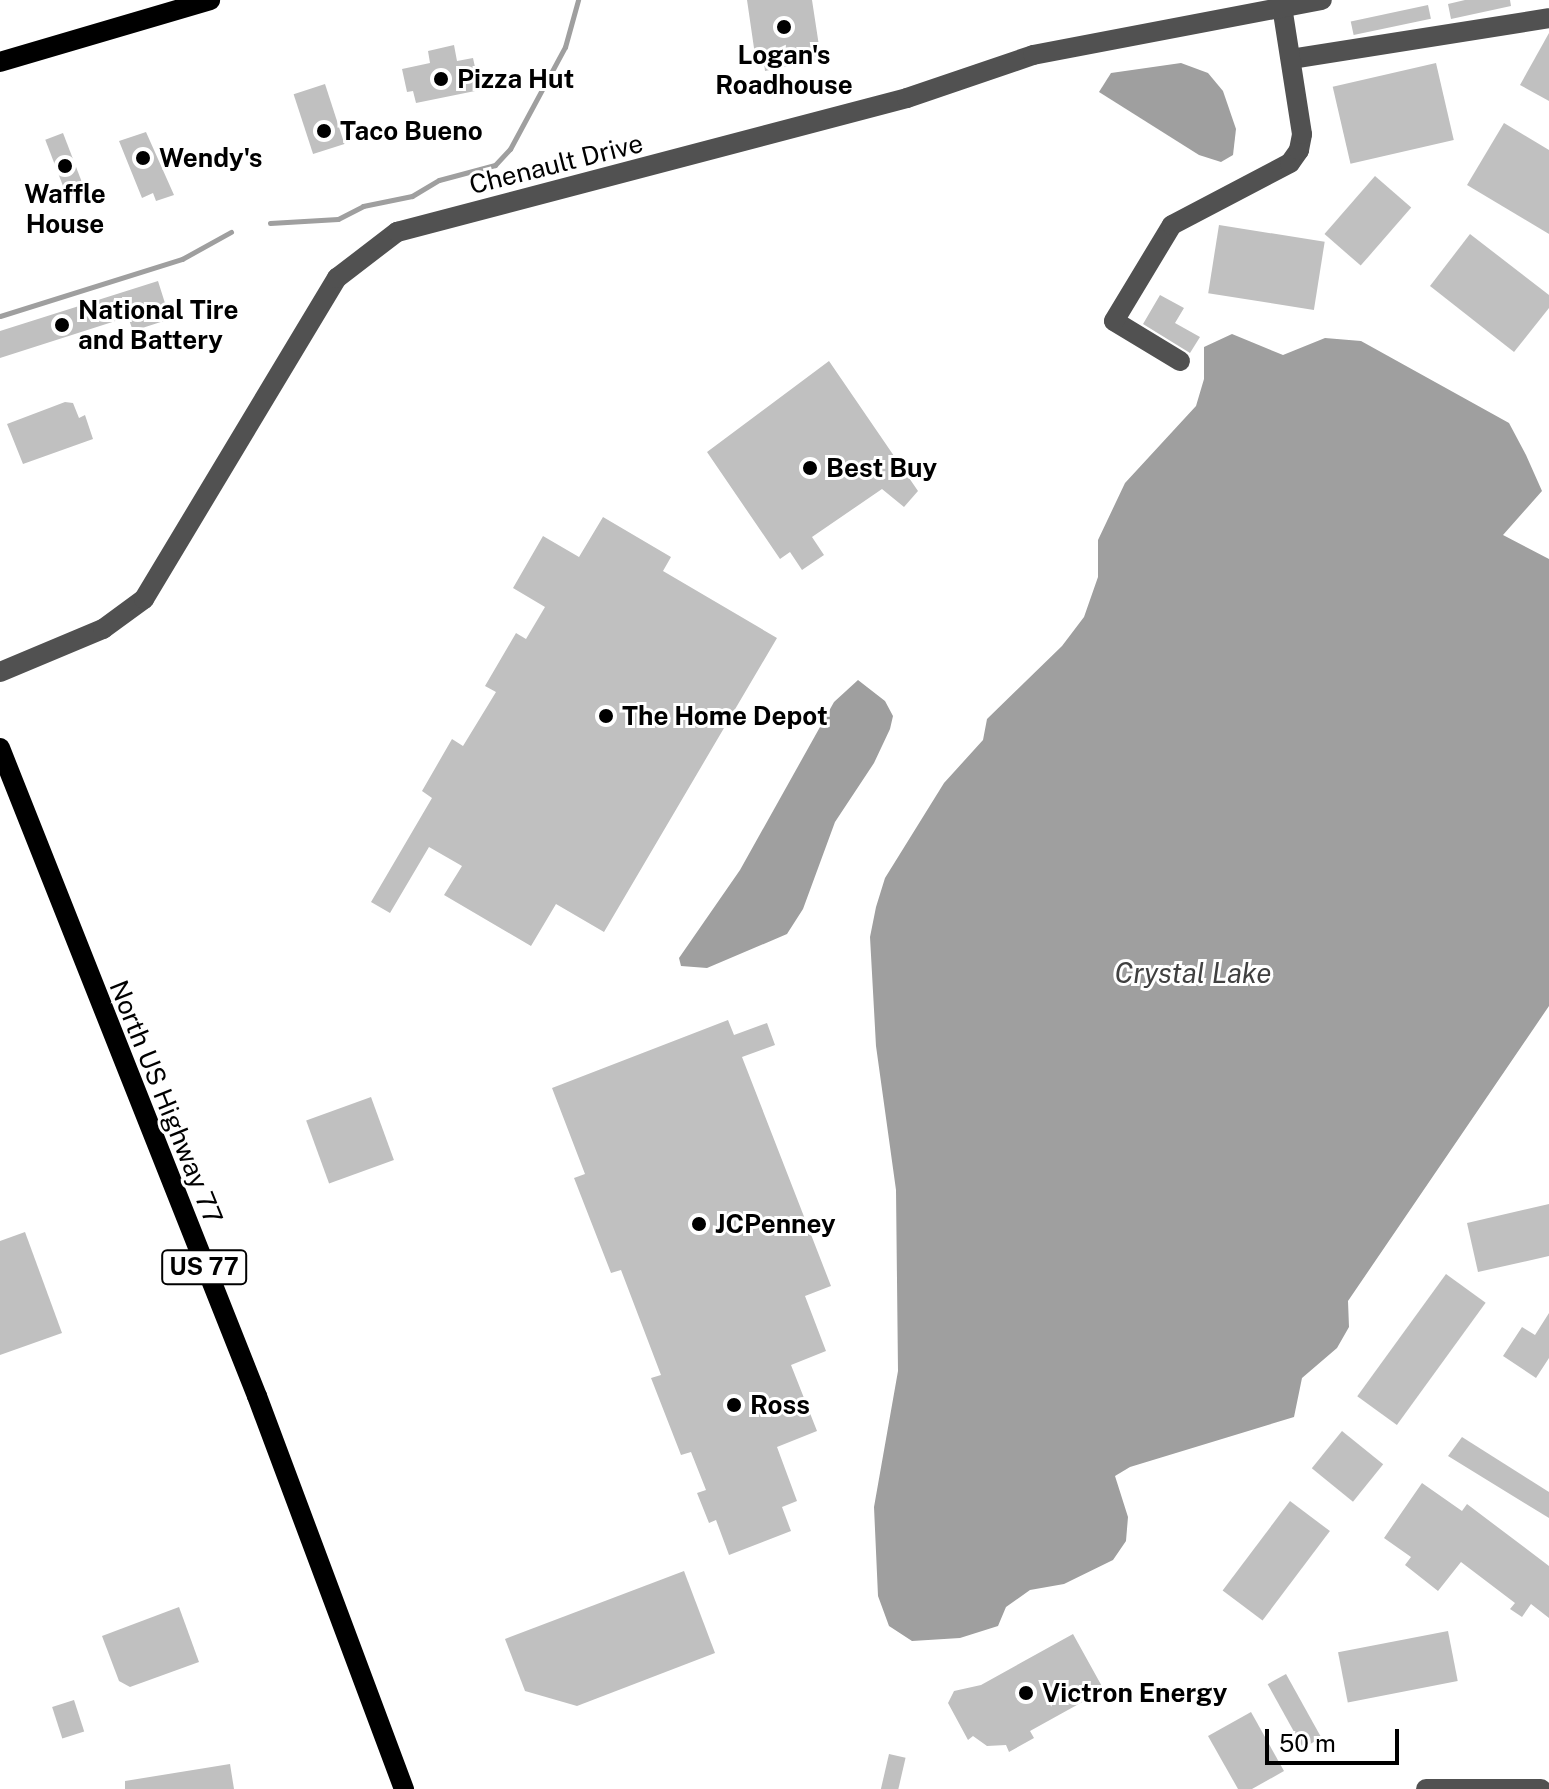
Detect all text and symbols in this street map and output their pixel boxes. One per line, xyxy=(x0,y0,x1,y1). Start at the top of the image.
marker: Logan's Roadhouse xyxy=(775,18,793,36)
place label: Logan's Roadhouse xyxy=(715,39,853,100)
place label: Pizza Hut xyxy=(457,63,574,95)
marker: Pizza Hut xyxy=(432,70,450,88)
place label: Taco Bueno xyxy=(340,115,483,147)
marker: Taco Bueno xyxy=(315,122,333,140)
street label: Chenault Drive xyxy=(466,127,646,201)
place label: Wendy's xyxy=(159,142,262,174)
marker: Wendy's xyxy=(134,149,152,167)
marker: Waffle House xyxy=(56,157,74,175)
place label: Waffle House xyxy=(24,178,106,240)
place label: National Tire and Battery xyxy=(78,294,238,356)
marker: National Tire and Battery xyxy=(53,316,71,334)
place label: Best Buy xyxy=(826,452,937,484)
marker: Best Buy xyxy=(801,459,819,477)
place label: The Home Depot xyxy=(622,700,828,732)
marker: The Home Depot xyxy=(597,707,615,725)
water label: Crystal Lake xyxy=(1114,956,1272,990)
street label: North US Highway 77 xyxy=(103,976,229,1228)
place label: JCPenney xyxy=(715,1208,836,1240)
marker: JCPenney xyxy=(690,1215,708,1233)
road number: US 77 xyxy=(160,1247,248,1287)
place label: Ross xyxy=(750,1389,810,1421)
marker: Ross xyxy=(725,1396,743,1414)
place label: Victron Energy xyxy=(1042,1677,1227,1709)
marker: Victron Energy xyxy=(1017,1684,1035,1702)
scale bar xyxy=(1269,1713,1403,1763)
text: 50 m xyxy=(1279,1729,1336,1757)

